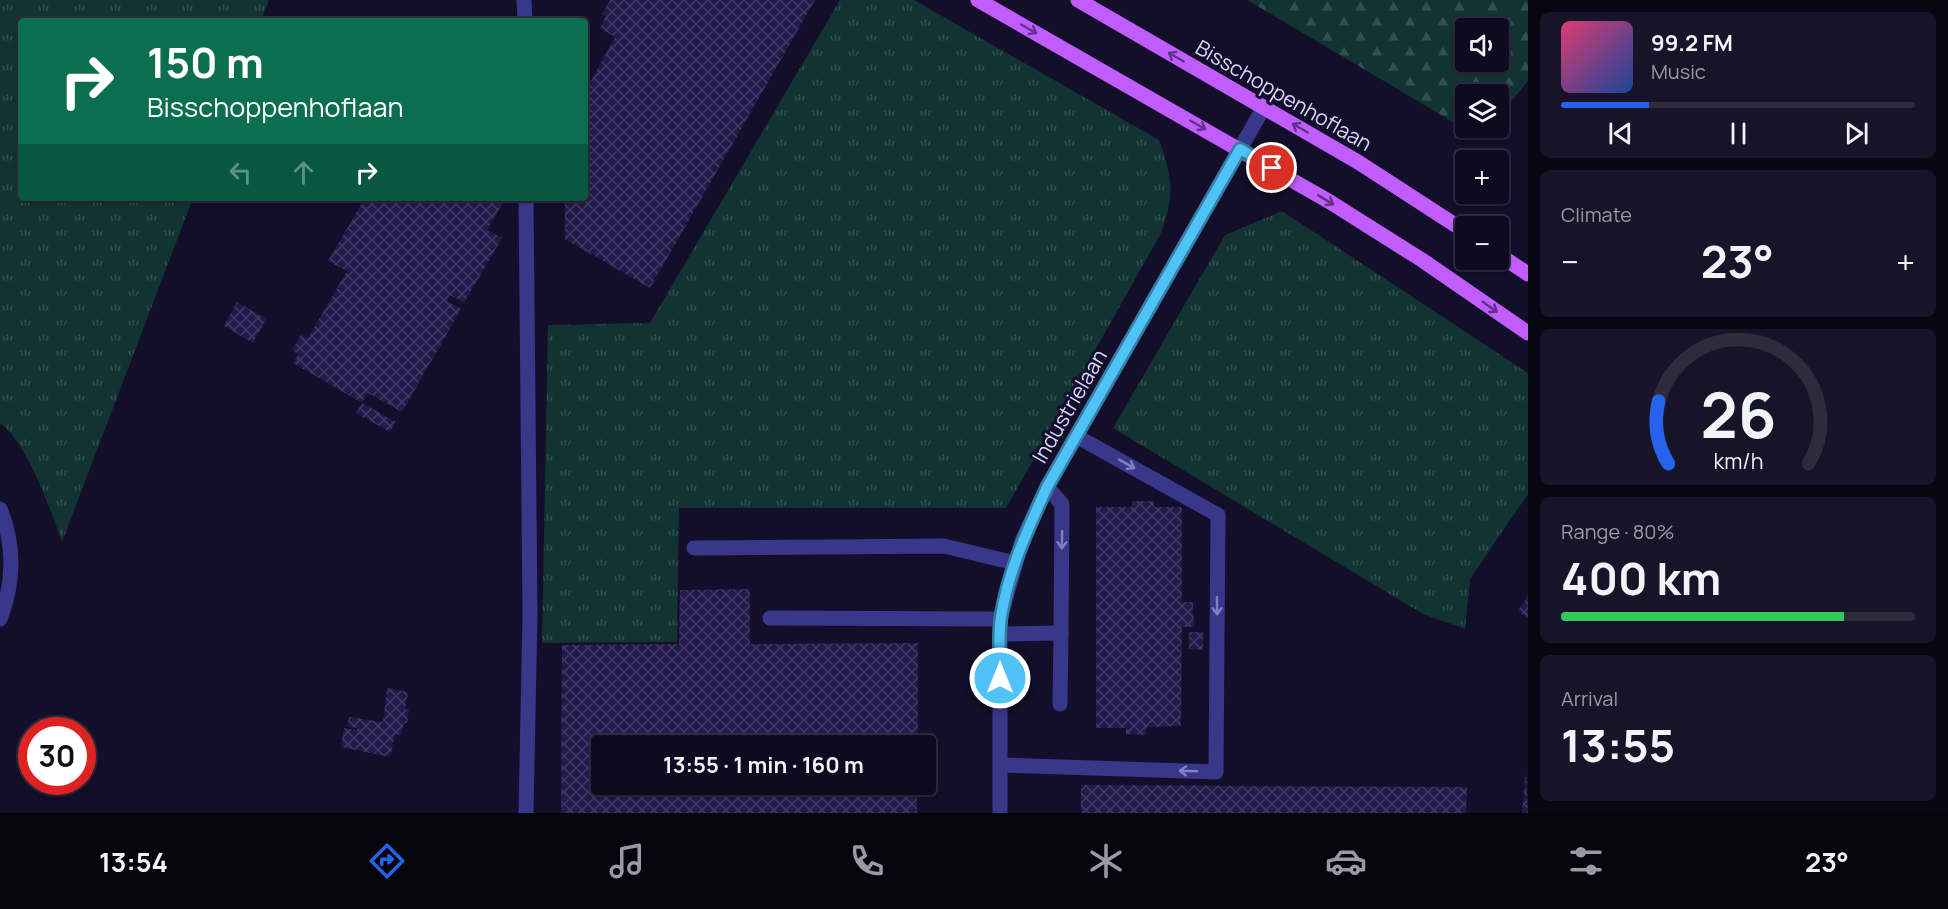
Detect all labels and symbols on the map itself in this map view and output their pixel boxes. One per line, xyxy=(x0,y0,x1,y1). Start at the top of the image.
one-way arrow xyxy=(1020,23,1037,35)
street label: Bisschoppenhoflaan xyxy=(1191,33,1377,157)
one-way arrow xyxy=(1168,50,1185,62)
one-way arrow xyxy=(1189,119,1206,131)
one-way arrow xyxy=(1292,121,1309,133)
pin xyxy=(1246,142,1297,193)
one-way arrow xyxy=(1317,195,1334,207)
one-way arrow xyxy=(1481,301,1497,313)
street label: Industrielaan xyxy=(1025,344,1113,468)
one-way arrow xyxy=(1118,459,1135,471)
one-way arrow xyxy=(1056,529,1067,549)
one-way arrow xyxy=(1211,596,1223,616)
position arrow xyxy=(968,646,1032,710)
speed limit sign: 30 xyxy=(18,717,96,795)
one-way arrow xyxy=(1178,766,1198,777)

